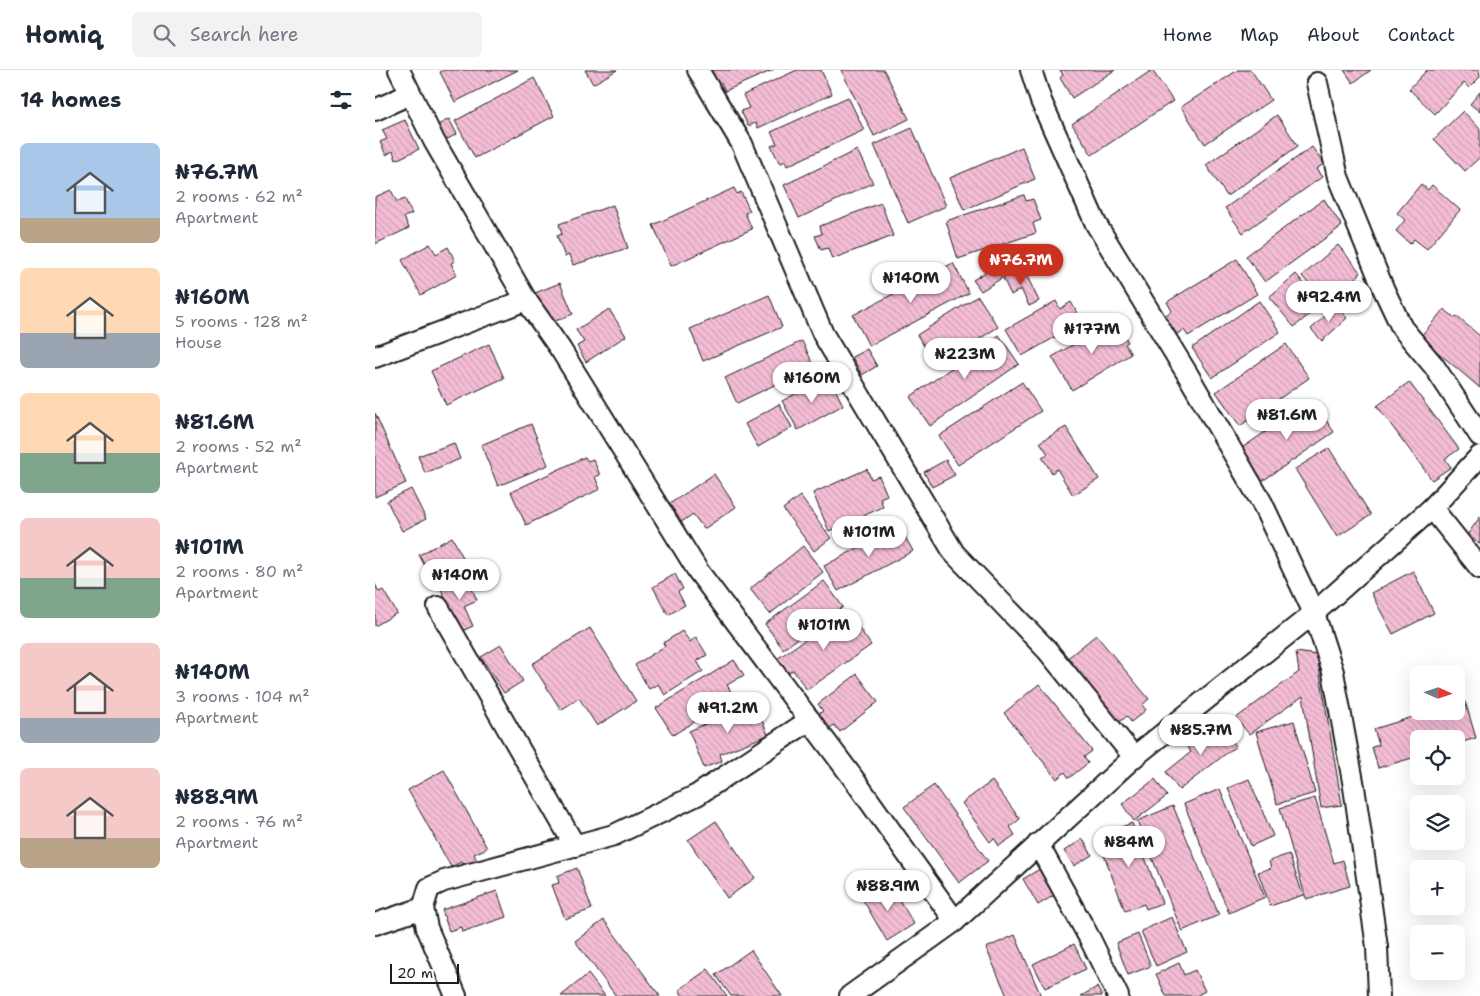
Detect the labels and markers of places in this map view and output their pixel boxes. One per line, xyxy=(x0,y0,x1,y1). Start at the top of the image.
pin: ₦76.7M xyxy=(980,244,1062,286)
pin: ₦140M xyxy=(876,262,946,304)
pin: ₦92.4M xyxy=(1288,280,1370,323)
pin: ₦177M xyxy=(1057,312,1127,355)
pin: ₦223M xyxy=(930,338,1000,380)
pin: ₦160M xyxy=(777,362,847,404)
pin: ₦81.6M xyxy=(1246,398,1328,441)
pin: ₦101M xyxy=(834,516,904,558)
pin: ₦140M xyxy=(425,558,495,601)
pin: ₦101M xyxy=(789,608,859,651)
pin: ₦91.2M xyxy=(687,692,769,734)
pin: ₦85.7M xyxy=(1160,714,1242,756)
pin: ₦84M xyxy=(1099,826,1159,868)
pin: ₦88.9M xyxy=(847,870,929,912)

